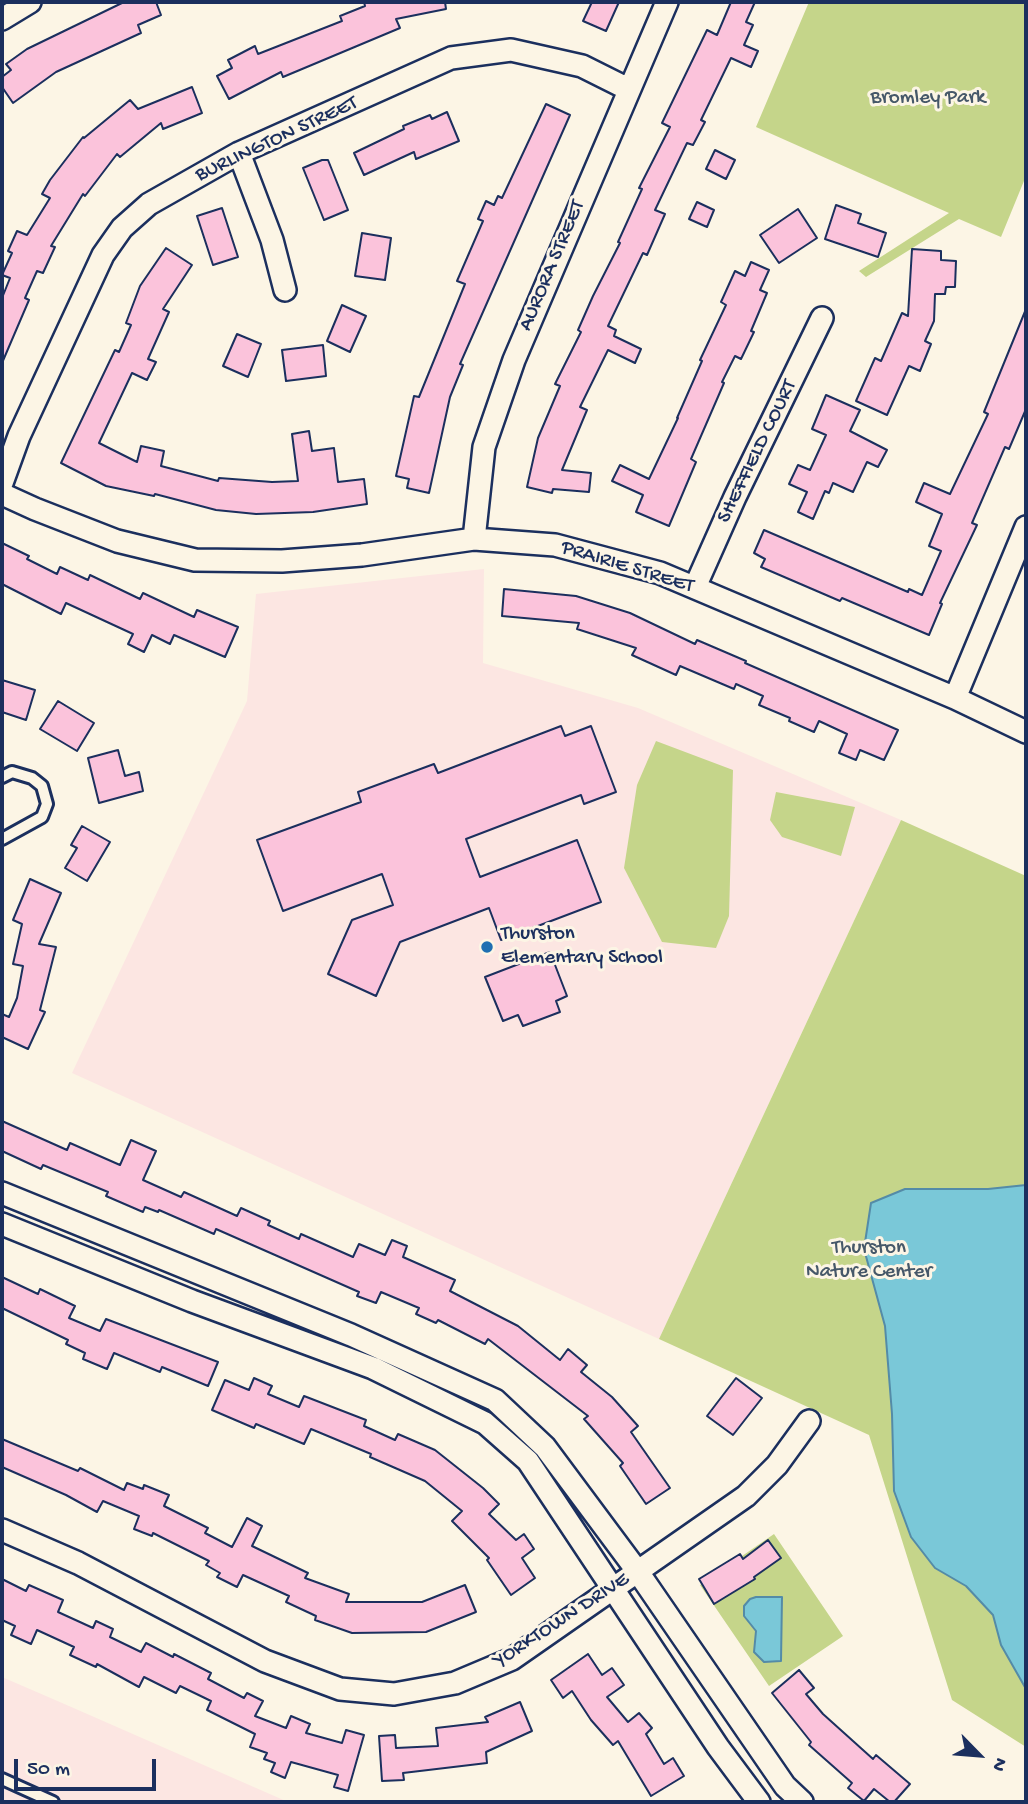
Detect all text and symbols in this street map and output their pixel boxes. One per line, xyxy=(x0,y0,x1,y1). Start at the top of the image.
park label: Bromley Park xyxy=(871,86,985,112)
street label: BURLINGTON STREET xyxy=(192,91,362,189)
street label: AURORA STREET xyxy=(514,197,592,335)
street label: SHEFFIELD COURT xyxy=(712,376,804,528)
street label: PRAIRIE STREET xyxy=(558,536,696,600)
place label: Thurston Elementary School xyxy=(501,922,663,972)
marker: Thurston Elementary School xyxy=(479,939,495,955)
park label: Thurston Nature Center xyxy=(806,1236,932,1286)
street label: YORKTOWN DRIVE xyxy=(489,1568,635,1674)
north arrow xyxy=(944,1720,1014,1790)
scale bar xyxy=(18,1744,159,1788)
text: N xyxy=(985,1754,1012,1775)
text: 50 m xyxy=(27,1758,70,1783)

